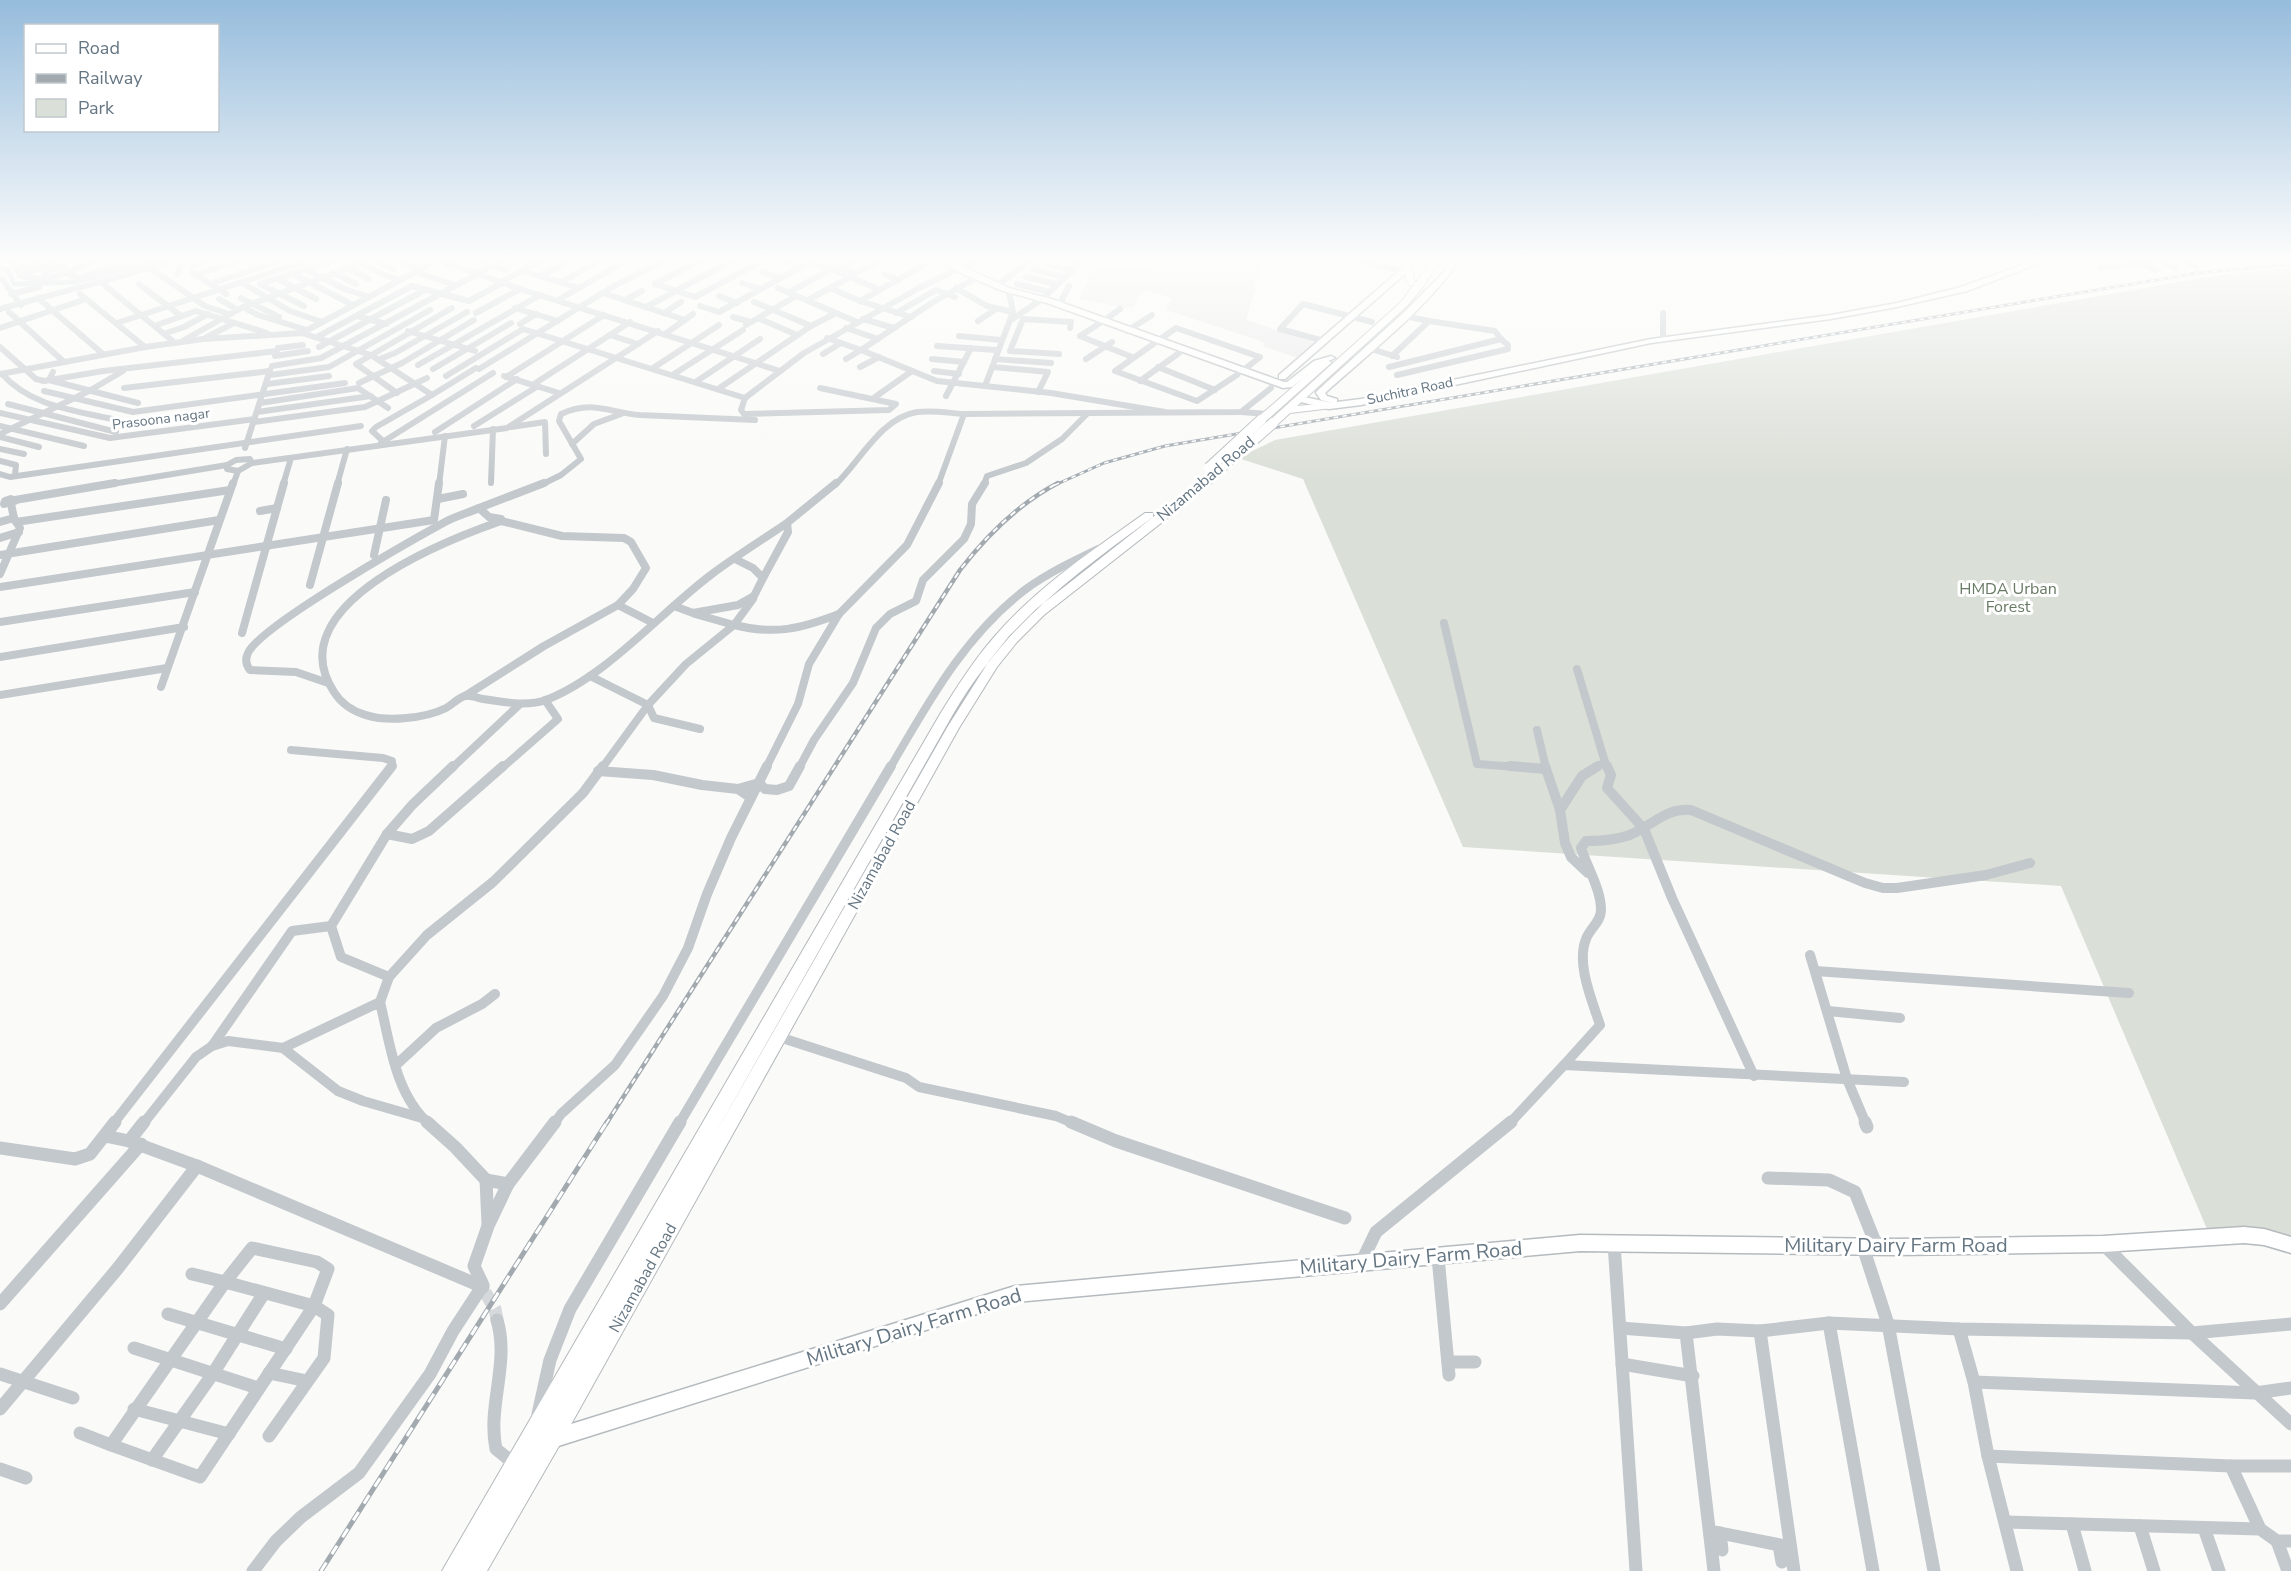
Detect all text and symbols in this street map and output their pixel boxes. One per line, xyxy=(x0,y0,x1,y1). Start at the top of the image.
legend xyxy=(24,24,219,132)
text: Road xyxy=(78,36,120,60)
text: Railway xyxy=(78,66,143,90)
text: Park xyxy=(78,96,115,120)
street label: Suchitra Road xyxy=(1365,373,1455,409)
street label: Prasoona nagar xyxy=(111,404,211,434)
street label: Nizamabad Road xyxy=(1152,431,1260,527)
park label: HMDA Urban Forest xyxy=(1959,578,2057,618)
street label: Nizamabad Road xyxy=(843,796,921,914)
street label: Nizamabad Road xyxy=(604,1219,682,1337)
street label: Military Dairy Farm Road xyxy=(1784,1232,2008,1259)
street label: Military Dairy Farm Road xyxy=(1299,1235,1523,1281)
street label: Military Dairy Farm Road xyxy=(803,1281,1025,1373)

